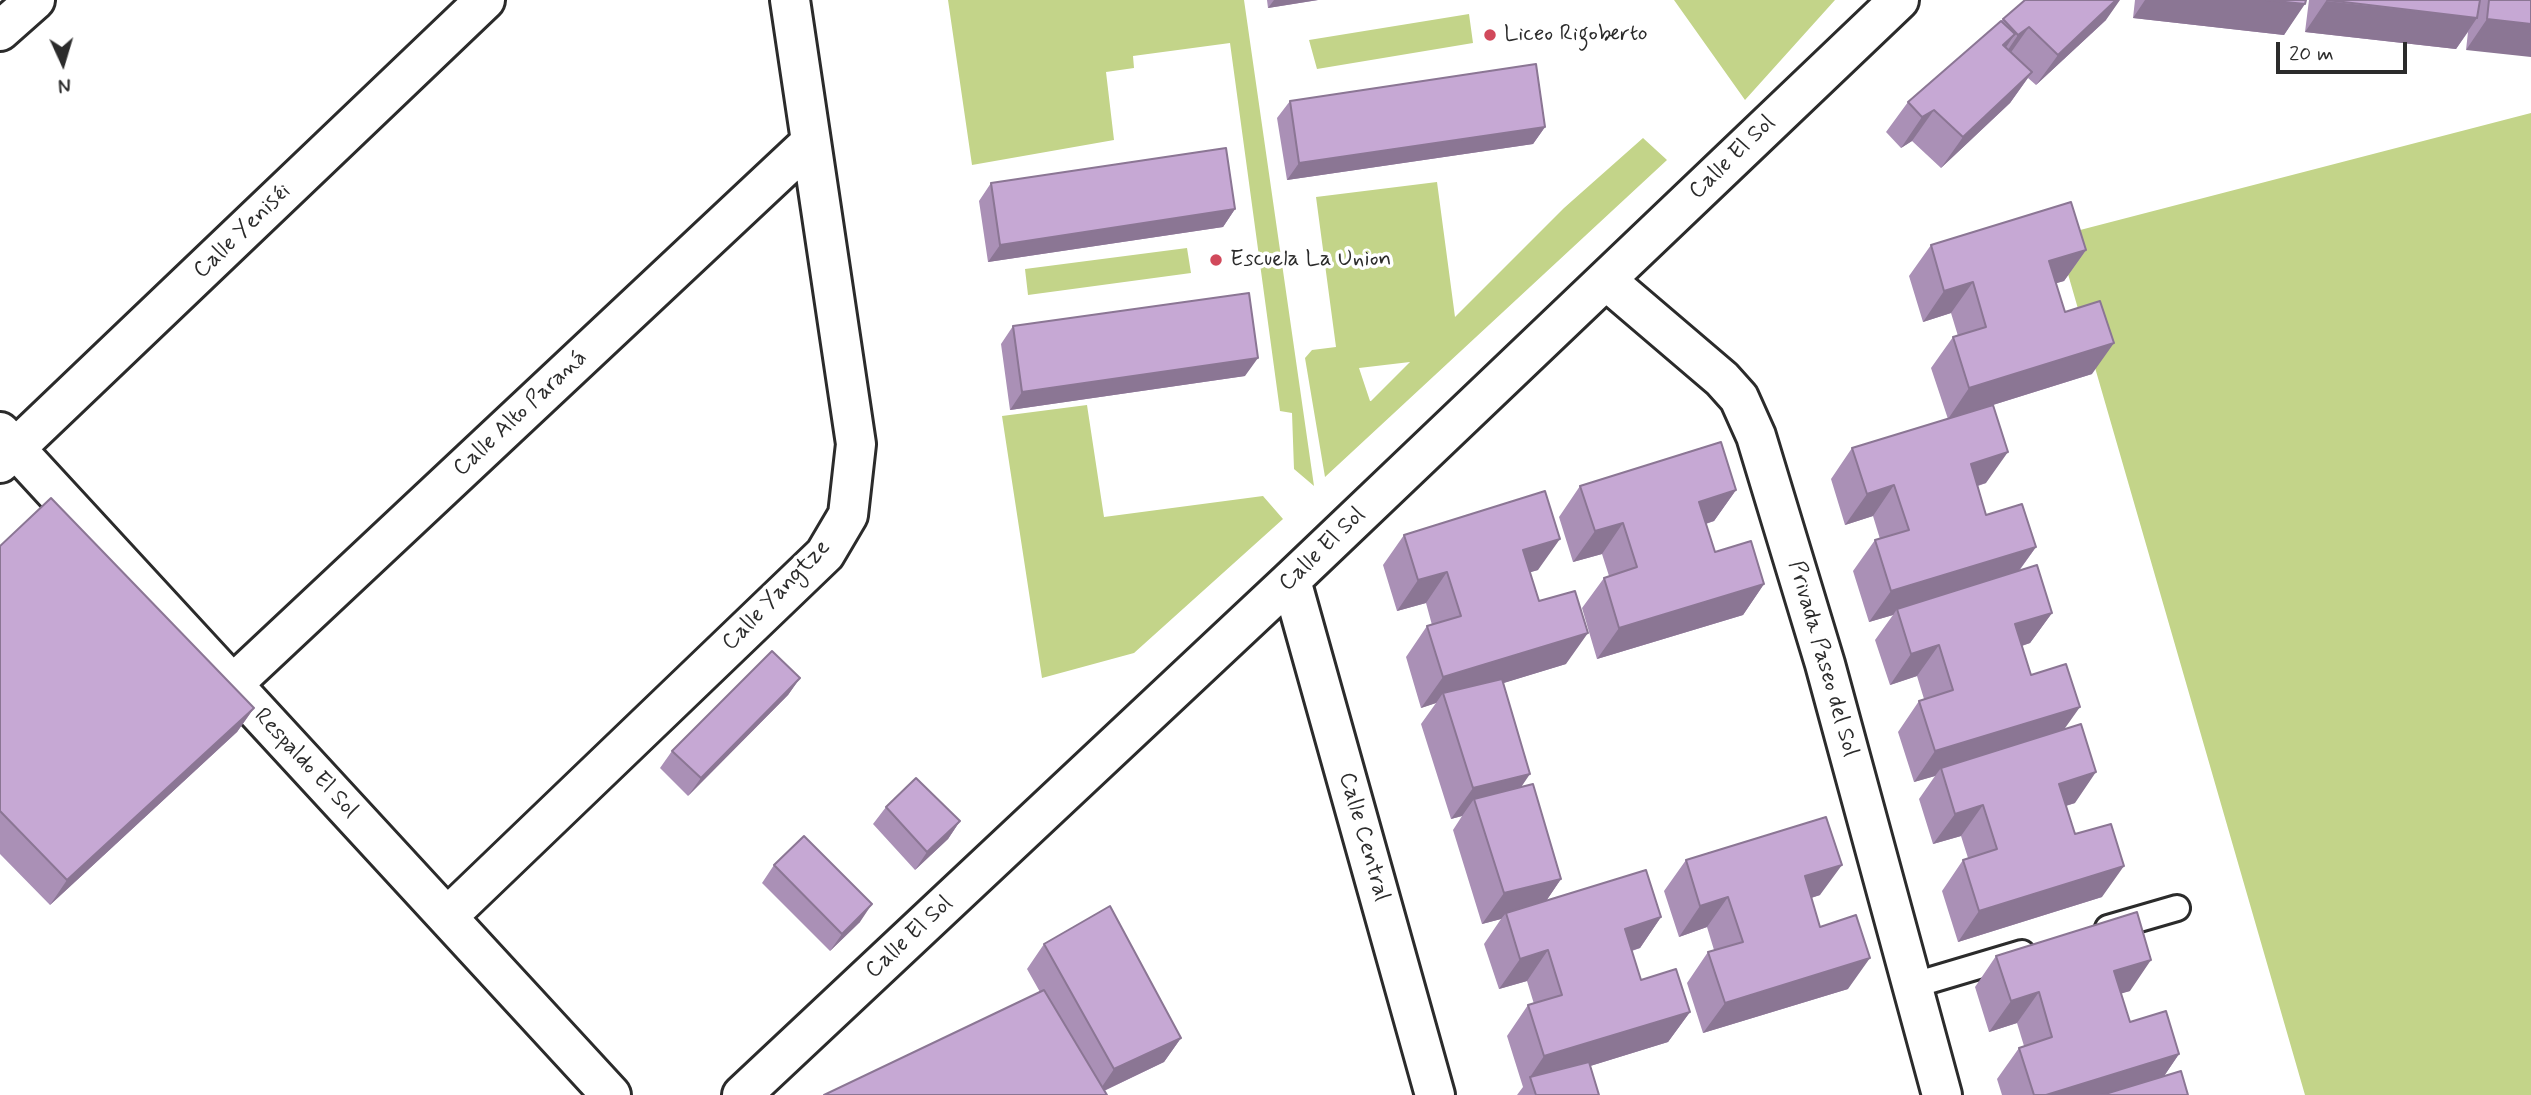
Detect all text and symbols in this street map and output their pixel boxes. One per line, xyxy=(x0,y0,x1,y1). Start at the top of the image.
place label: Liceo Rigoberto xyxy=(1504,21,1647,49)
marker: Liceo Rigoberto xyxy=(1482,27,1498,43)
north arrow xyxy=(28,28,98,98)
scale bar xyxy=(2279,28,2410,72)
text: 20 m xyxy=(2289,40,2334,68)
text: N xyxy=(57,72,72,97)
street label: Calle El Sol xyxy=(1684,110,1782,206)
street label: Calle Yeniséi xyxy=(189,179,297,285)
place label: Escuela La Union xyxy=(1230,246,1392,274)
marker: Escuela La Union xyxy=(1208,252,1224,268)
street label: Calle Alto Paraná xyxy=(448,345,594,483)
street label: Calle El Sol xyxy=(1274,502,1372,598)
street label: Calle Yangtze xyxy=(717,535,837,657)
street label: Privada Paseo del Sol xyxy=(1781,558,1863,760)
street label: Respaldo El Sol xyxy=(247,703,363,825)
street label: Calle Central xyxy=(1331,769,1395,905)
street label: Calle El Sol xyxy=(861,891,959,985)

